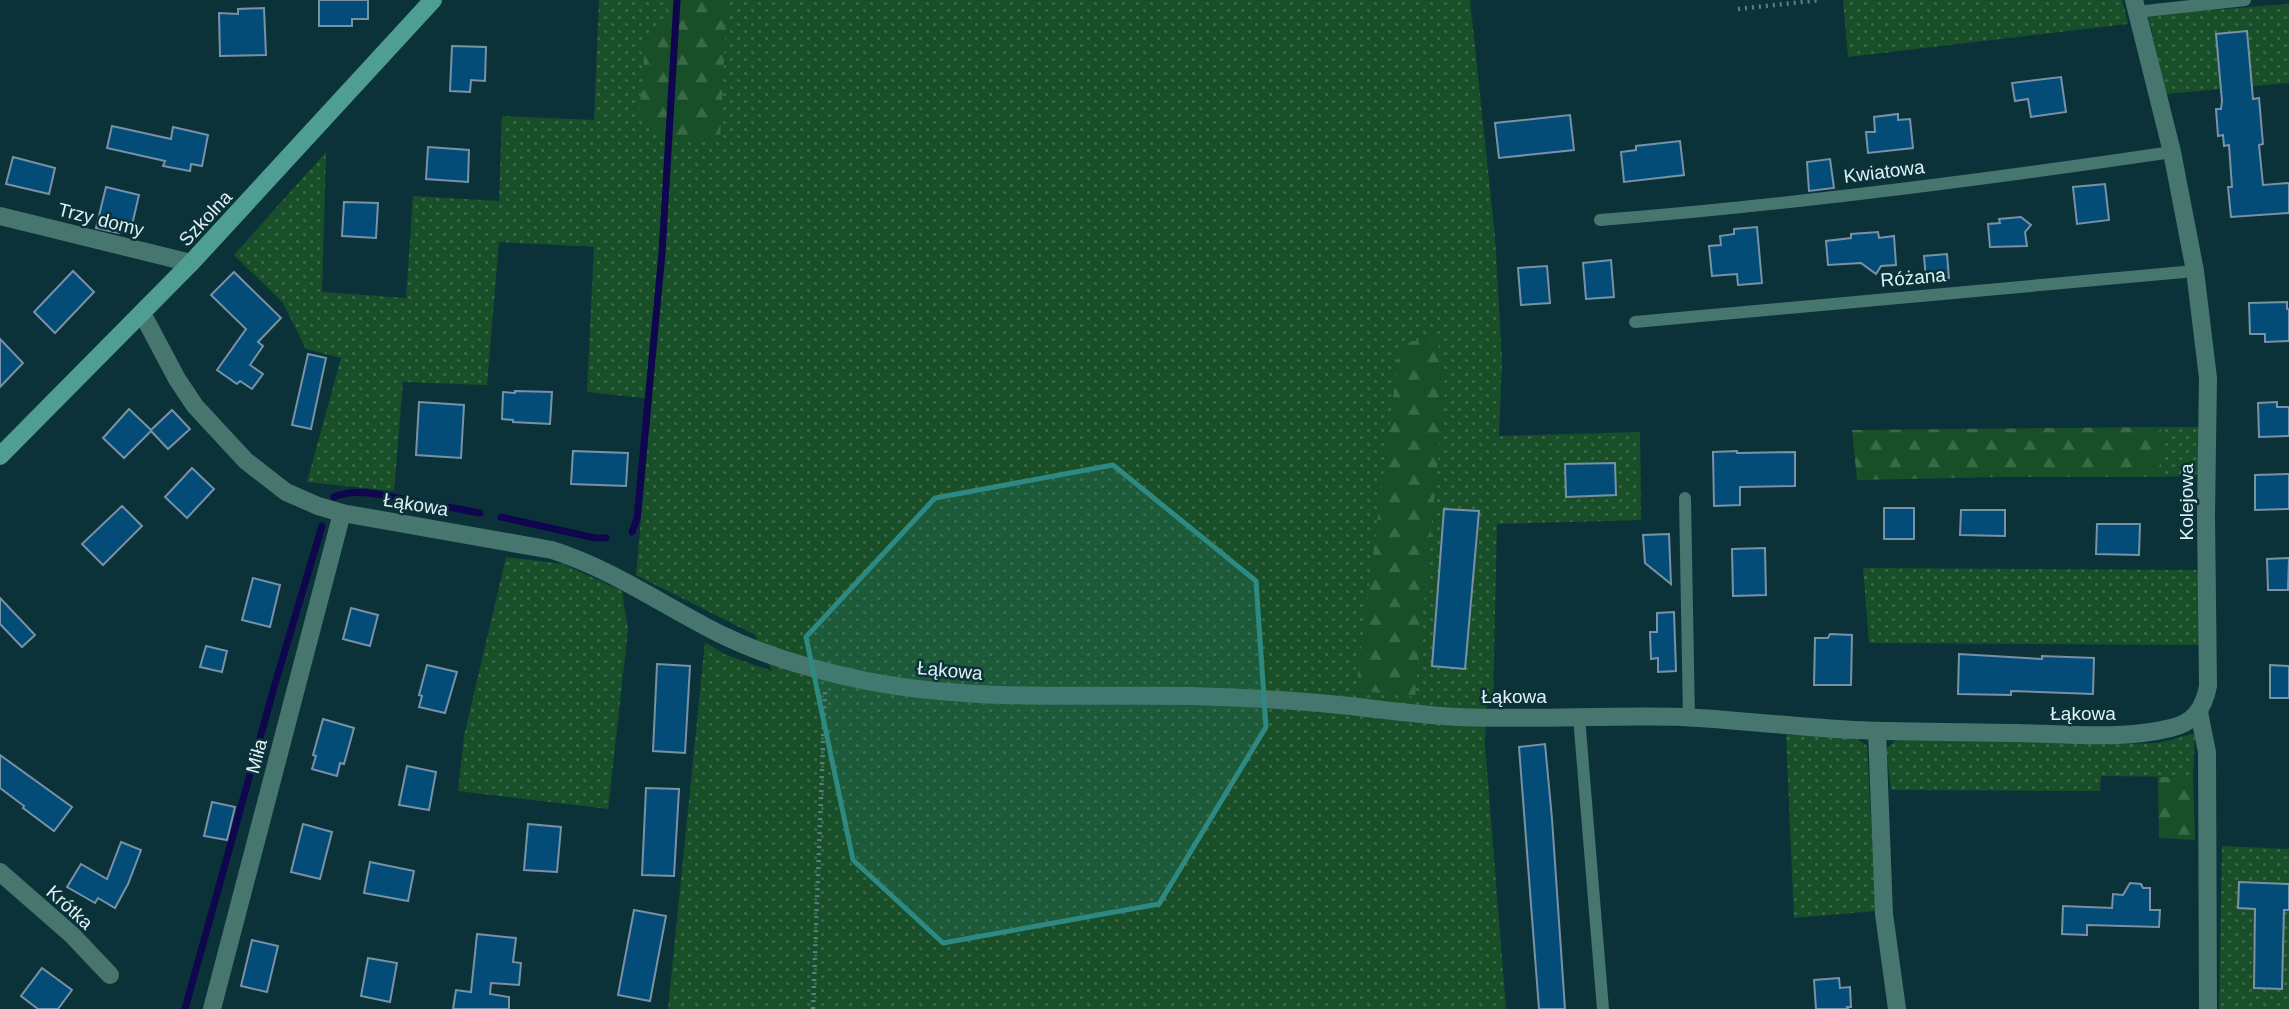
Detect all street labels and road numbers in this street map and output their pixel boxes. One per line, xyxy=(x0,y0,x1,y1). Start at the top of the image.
street label: Kwiatowa xyxy=(1842,156,1926,187)
street label: Szkolna xyxy=(175,186,236,250)
street label: Trzy domy xyxy=(56,199,147,240)
street label: Różana xyxy=(1880,264,1947,291)
street label: Kolejowa xyxy=(2176,463,2197,541)
street label: Łąkowa xyxy=(382,489,450,520)
street label: Łąkowa xyxy=(916,657,984,684)
street label: Łąkowa xyxy=(1481,686,1547,707)
street label: Łąkowa xyxy=(2050,703,2116,724)
street label: Miła xyxy=(242,736,271,776)
street label: Krótka xyxy=(42,881,97,934)

